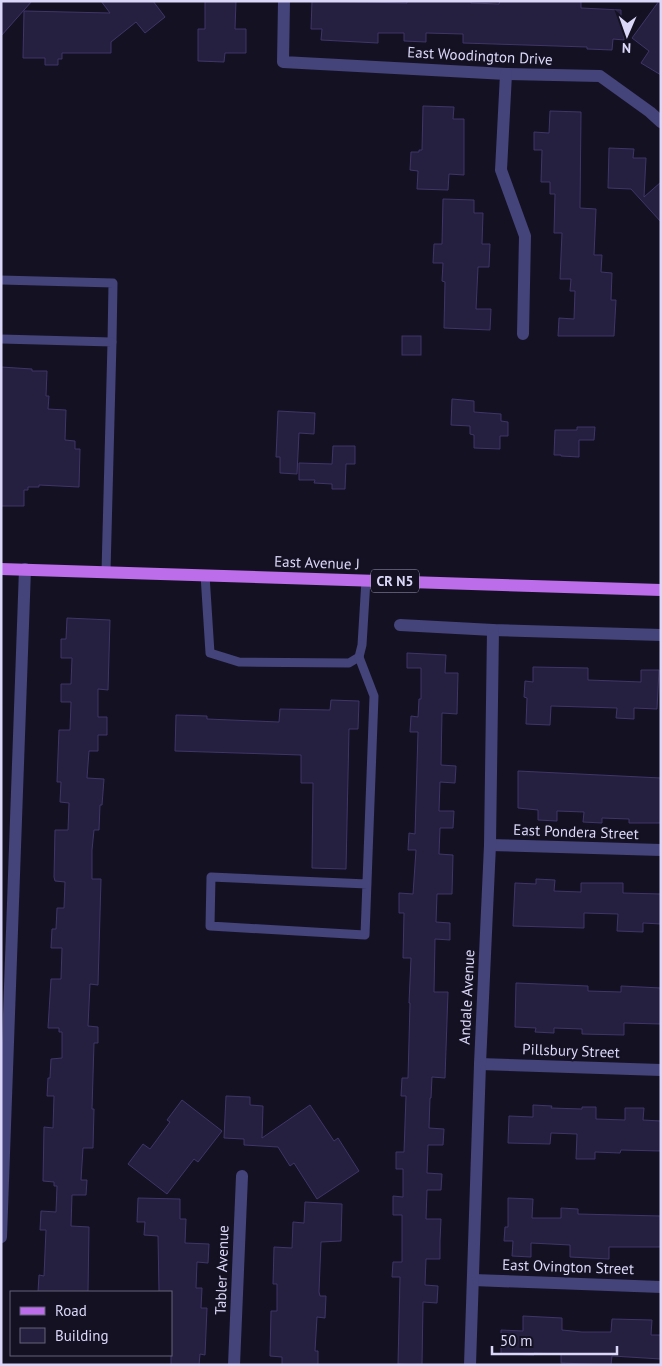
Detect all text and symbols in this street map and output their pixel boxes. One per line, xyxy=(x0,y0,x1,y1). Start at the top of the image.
north arrow xyxy=(602,10,652,60)
text: N xyxy=(622,39,631,57)
street label: East Woodington Drive xyxy=(407,42,553,69)
street label: East Avenue J xyxy=(274,552,360,573)
road number: CR N5 xyxy=(371,570,419,592)
street label: East Pondera Street xyxy=(513,820,639,843)
street label: Andale Avenue xyxy=(455,949,478,1045)
street label: Pillsbury Street xyxy=(522,1039,620,1062)
street label: Tabler Avenue xyxy=(210,1225,233,1315)
street label: East Ovington Street xyxy=(502,1255,634,1278)
legend xyxy=(10,1291,172,1356)
text: Road xyxy=(55,1301,87,1320)
scale bar xyxy=(492,1324,617,1356)
text: Building xyxy=(55,1326,109,1345)
text: 50 m xyxy=(500,1331,533,1350)

